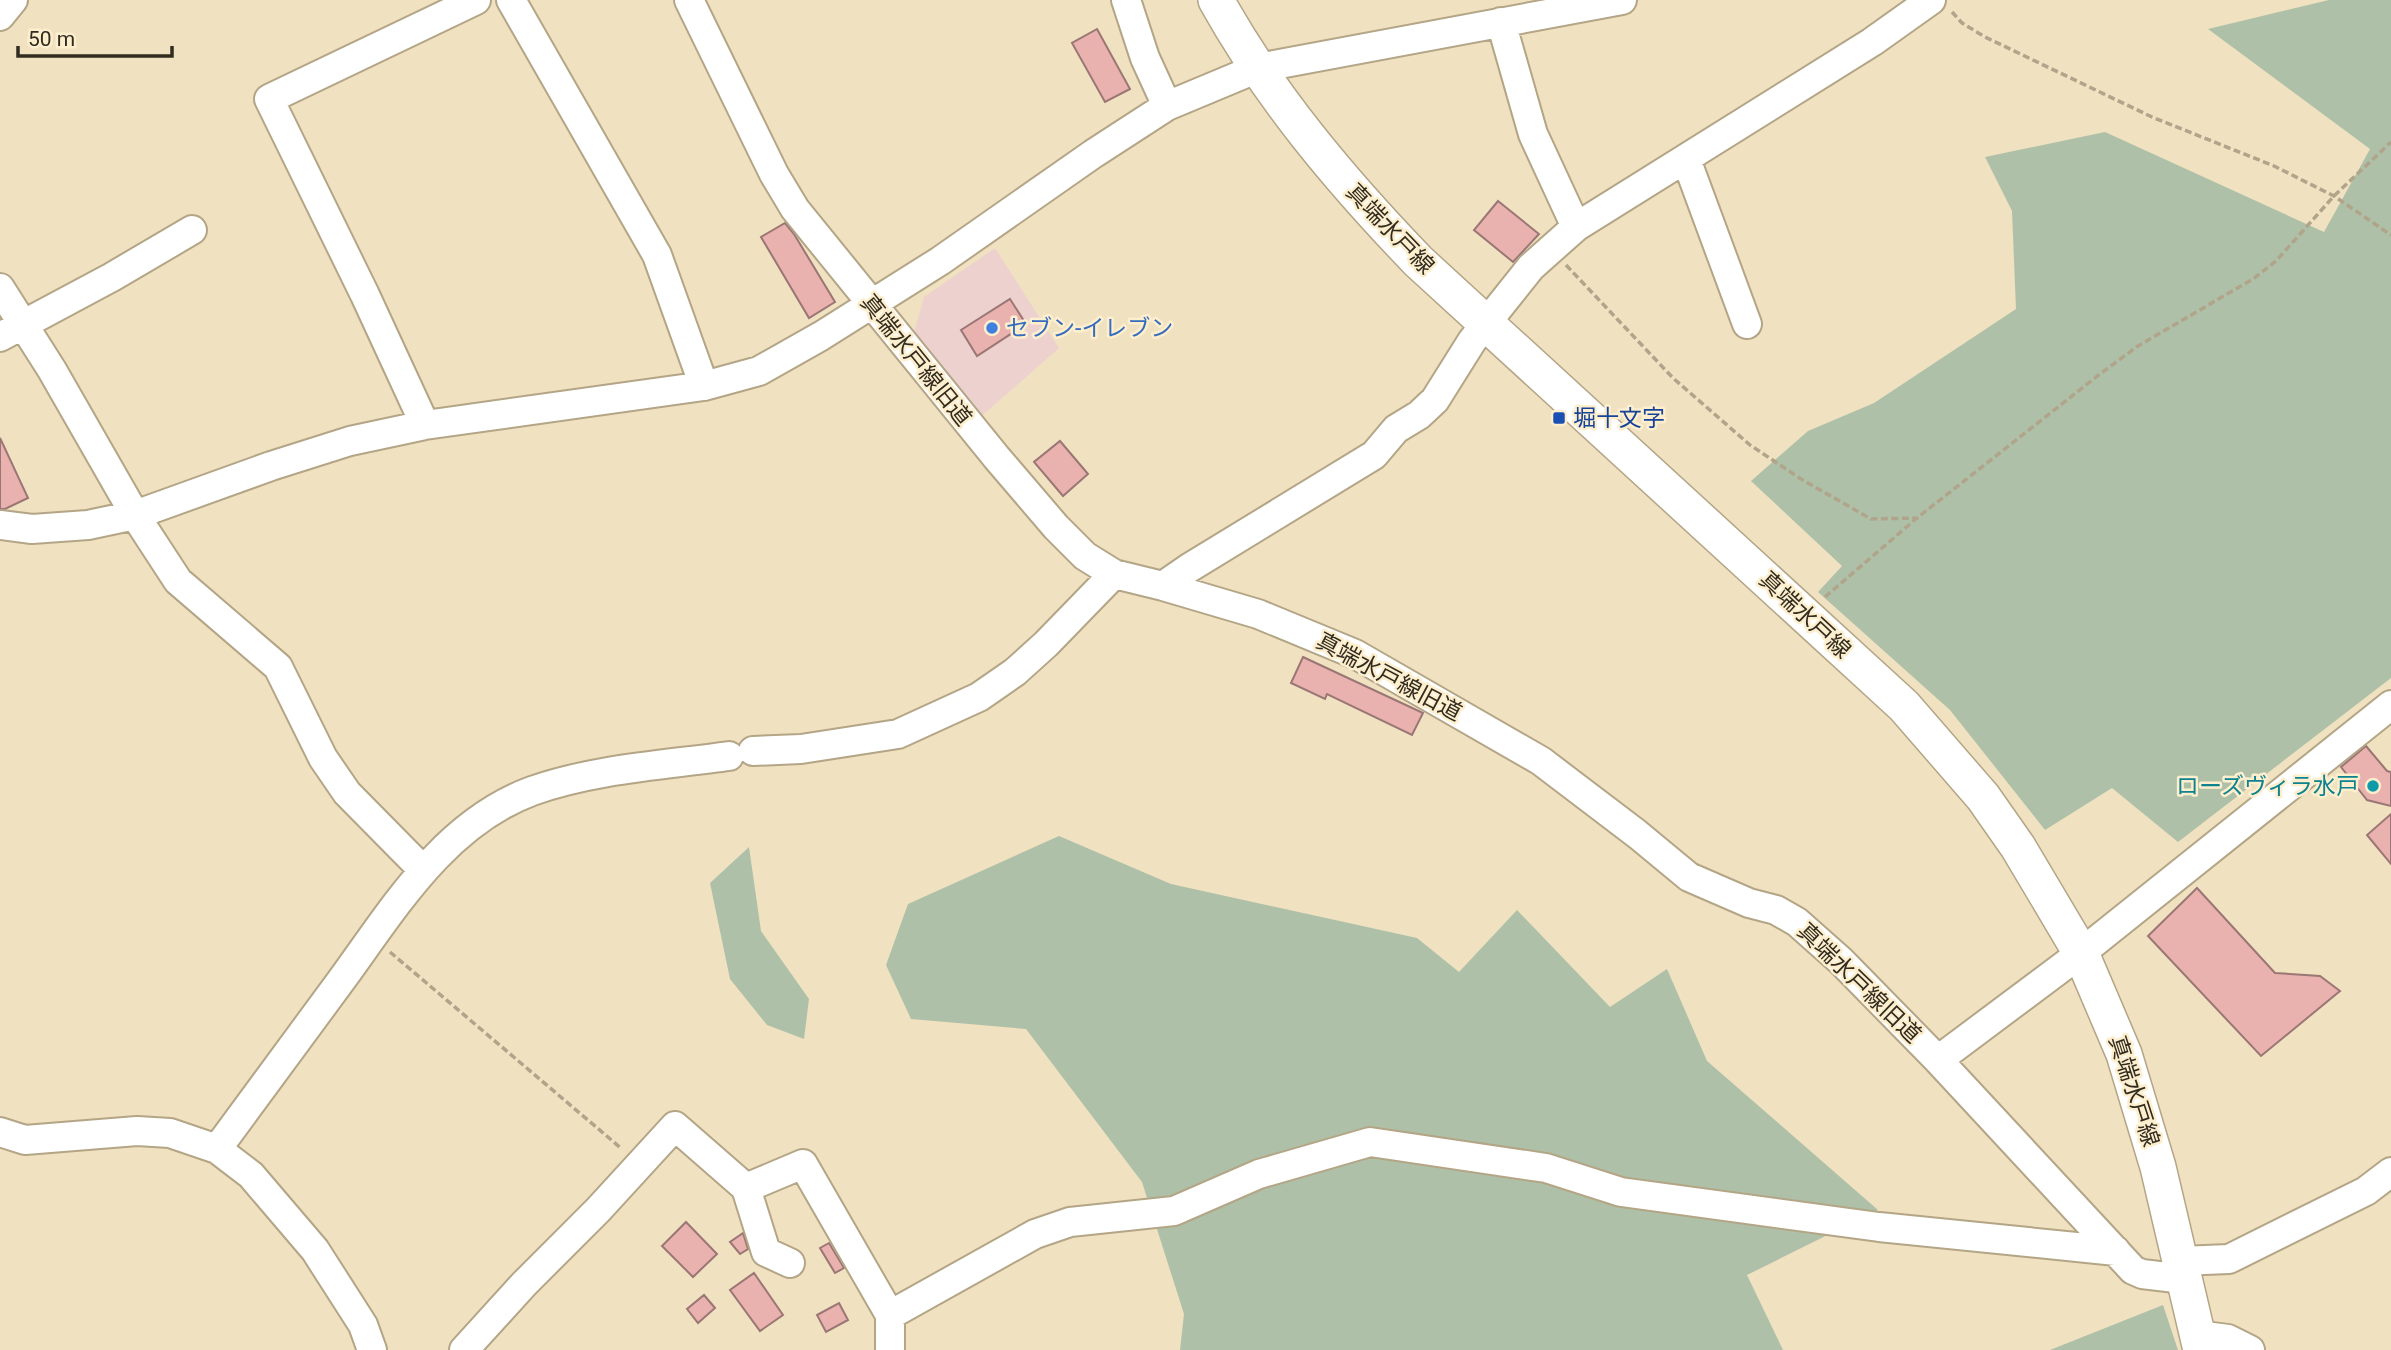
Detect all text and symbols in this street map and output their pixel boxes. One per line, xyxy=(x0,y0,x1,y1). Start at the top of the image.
scale bar xyxy=(18,14,172,58)
text: 50 m xyxy=(28,27,75,51)
street label: 真端水戸線 xyxy=(1340,178,1440,280)
street label: 真端水戸線旧道 xyxy=(855,289,977,431)
place label: セブン-イレブン xyxy=(1006,315,1173,342)
marker: セブン-イレブン xyxy=(984,320,1000,336)
place label: 堀十文字 xyxy=(1573,405,1665,432)
marker: 堀十文字 xyxy=(1551,410,1567,426)
street label: 真端水戸線 xyxy=(1754,566,1856,664)
street label: 真端水戸線旧道 xyxy=(1312,627,1466,727)
place label: ローズヴィラ水戸 xyxy=(2176,773,2359,800)
marker: ローズヴィラ水戸 xyxy=(2365,778,2381,794)
street label: 真端水戸線旧道 xyxy=(1792,917,1926,1049)
street label: 真端水戸線 xyxy=(2103,1032,2165,1150)

